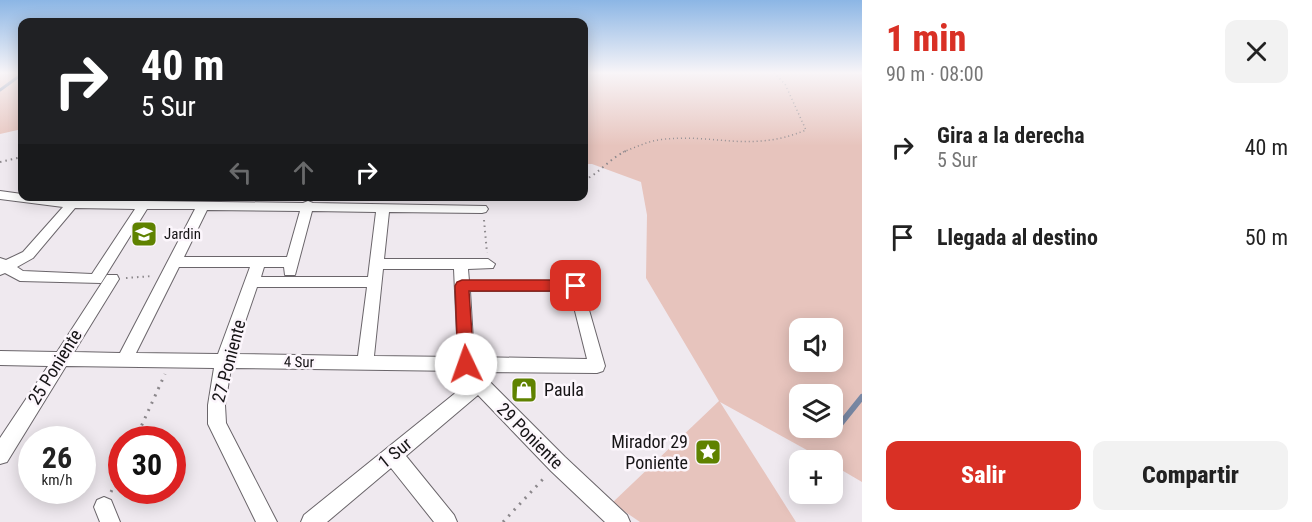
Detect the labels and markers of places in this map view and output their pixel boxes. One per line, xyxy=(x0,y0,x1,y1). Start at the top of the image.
school or university icon: Jardin xyxy=(129,219,159,249)
place label: Jardin xyxy=(164,225,201,243)
pin xyxy=(550,260,601,311)
shop icon: Paula xyxy=(509,375,539,405)
place label: Paula xyxy=(544,379,584,400)
place label: Mirador 29 Poniente xyxy=(611,431,688,473)
place icon: Mirador 29 Poniente xyxy=(693,437,723,467)

